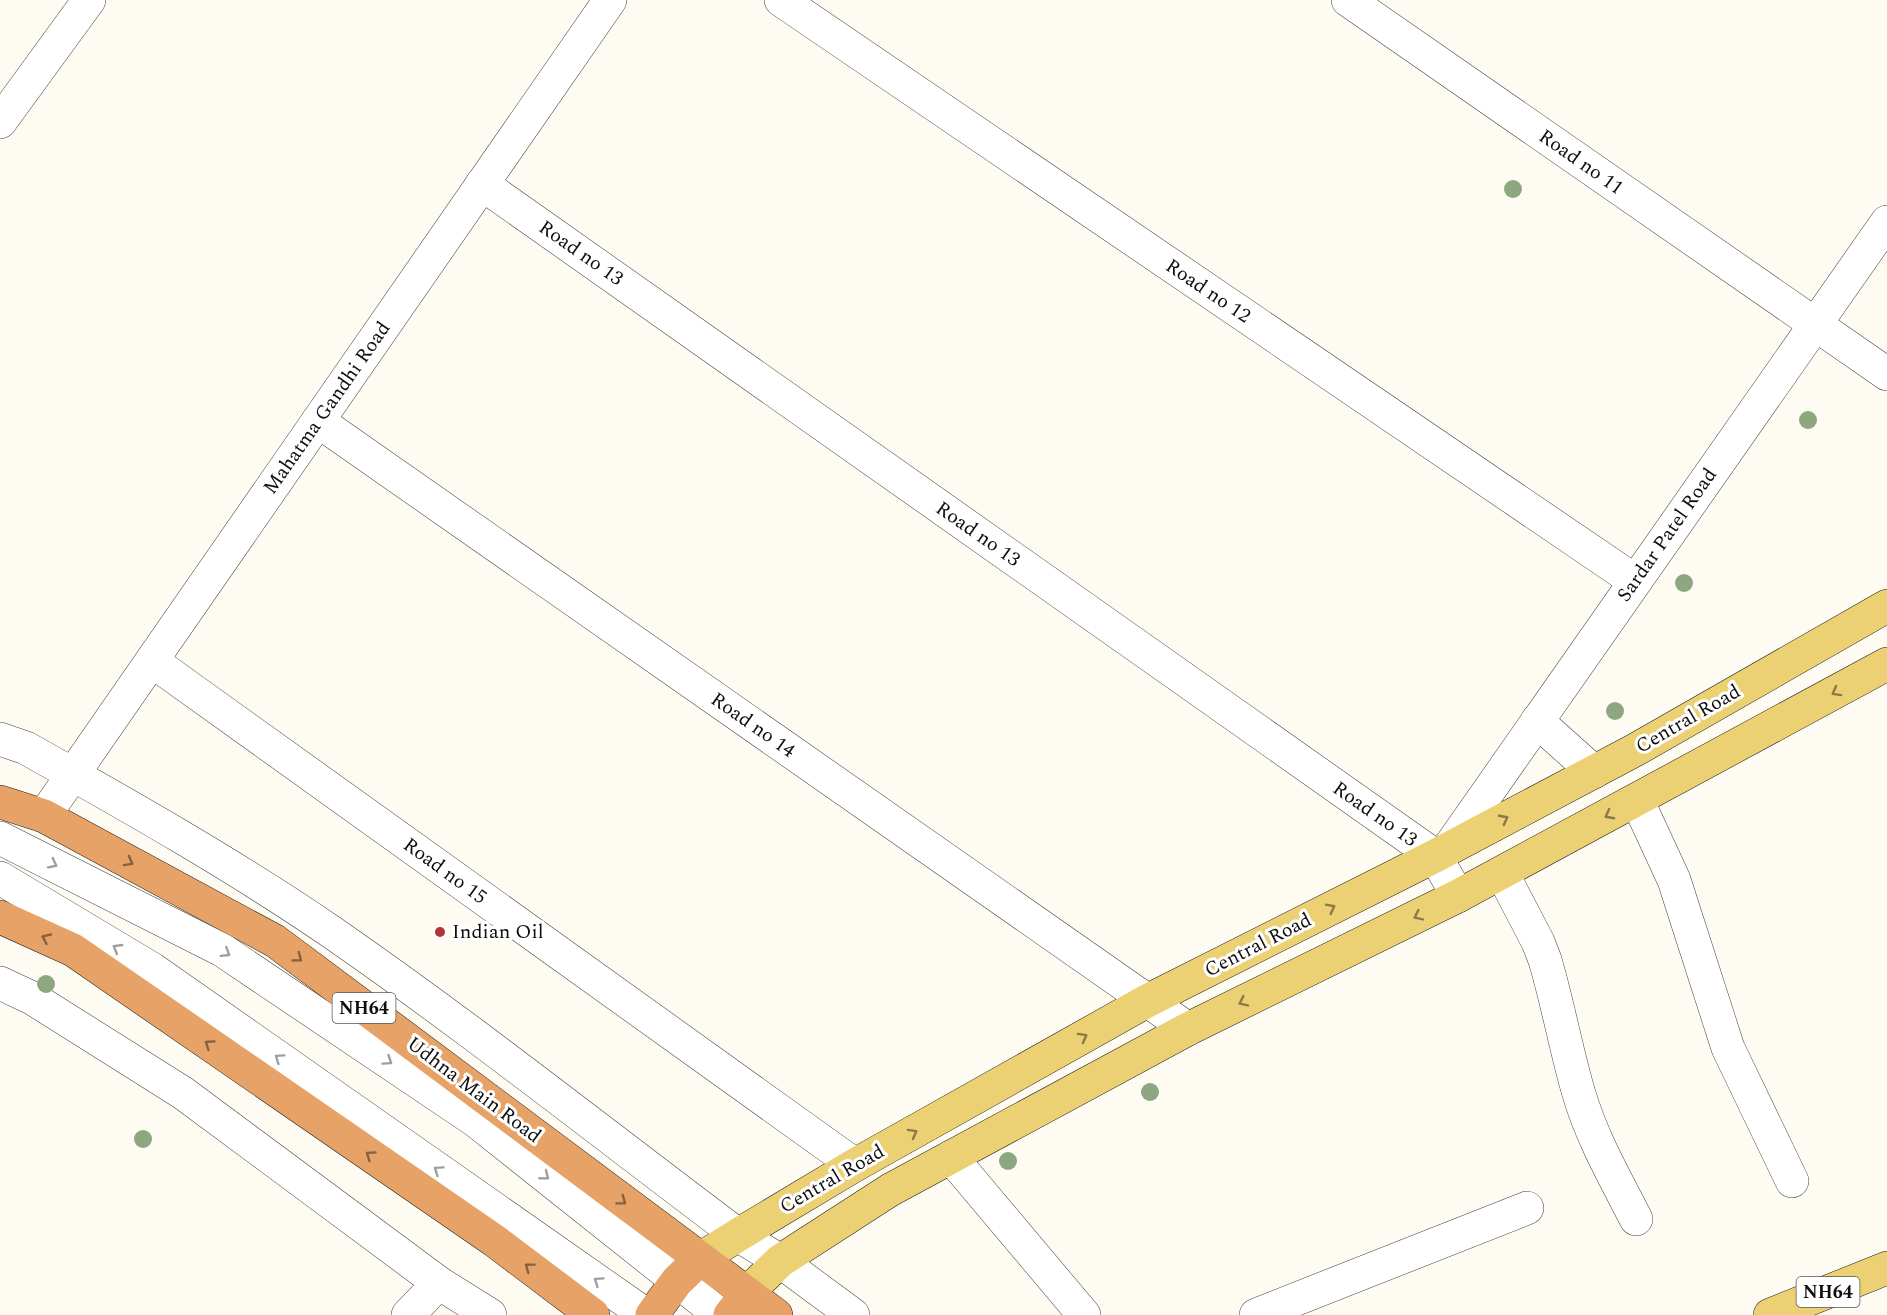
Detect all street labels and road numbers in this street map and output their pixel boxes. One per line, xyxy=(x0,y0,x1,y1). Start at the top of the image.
street label: Road no 11 xyxy=(1532,122,1630,202)
street label: Road no 13 xyxy=(532,213,630,293)
street label: Road no 12 xyxy=(1159,251,1257,331)
street label: Mahatma Gandhi Road xyxy=(256,315,398,501)
street label: Sardar Patel Road xyxy=(1610,462,1724,608)
street label: Road no 13 xyxy=(929,494,1027,574)
street label: Central Road xyxy=(1630,677,1746,761)
street label: Road no 14 xyxy=(704,685,802,765)
street label: Road no 13 xyxy=(1326,774,1424,854)
street label: Road no 15 xyxy=(397,830,493,912)
street label: Central Road xyxy=(1199,905,1317,985)
road number: NH64 xyxy=(332,993,395,1023)
street label: Udhna Main Road xyxy=(400,1029,548,1151)
street label: Central Road xyxy=(774,1137,890,1221)
road number: NH64 xyxy=(1796,1277,1860,1307)

